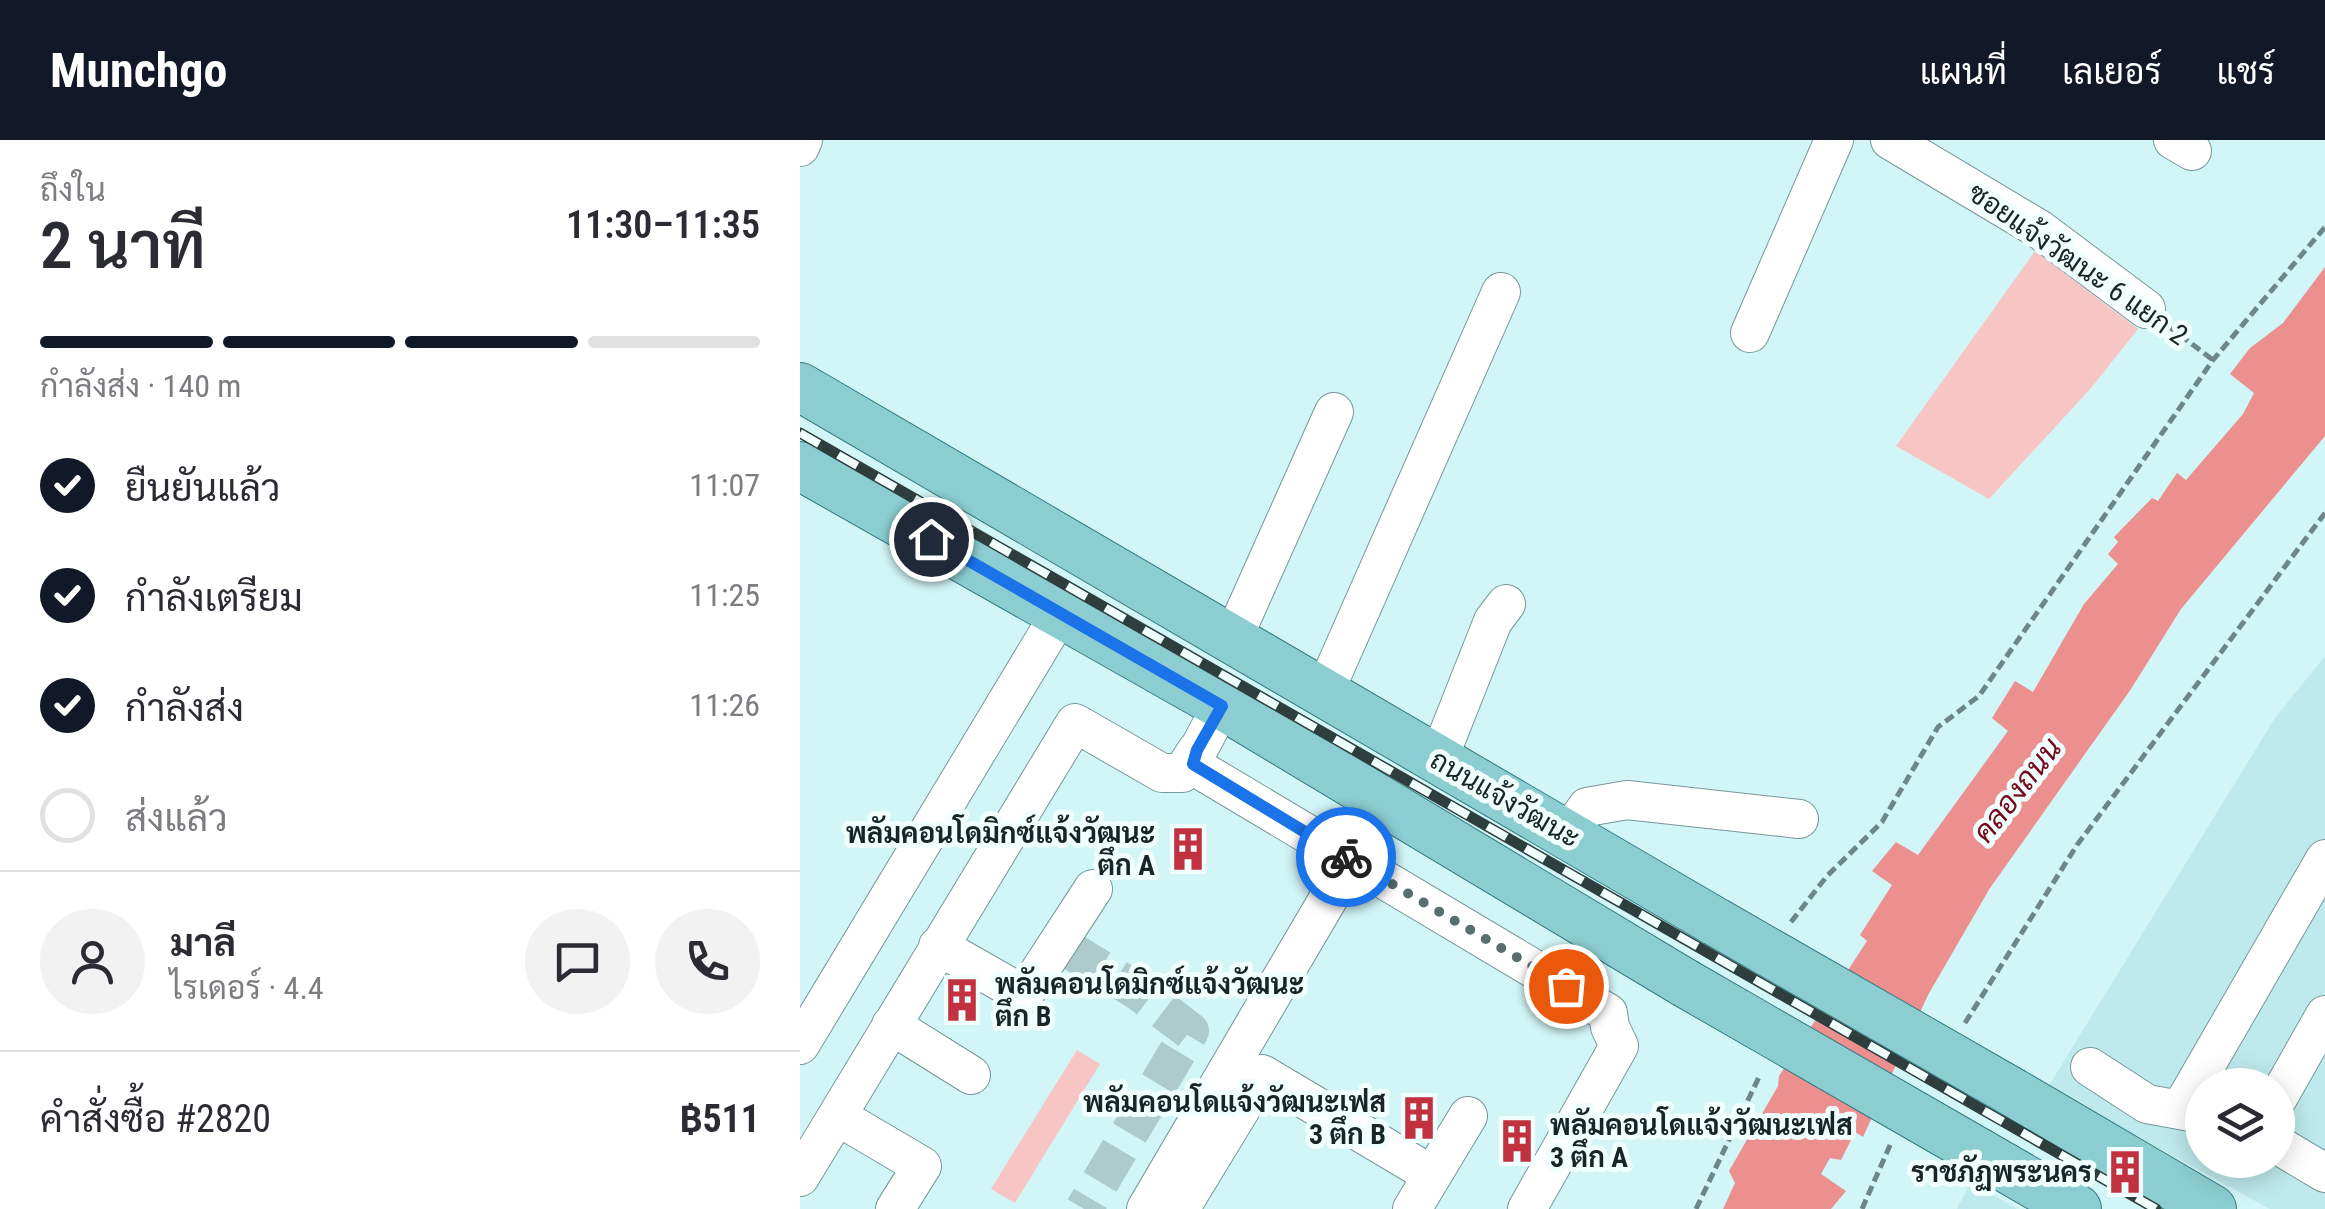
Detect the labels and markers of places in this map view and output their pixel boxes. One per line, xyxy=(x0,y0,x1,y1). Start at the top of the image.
pin xyxy=(889,497,974,582)
place label: พลัมคอนโดมิกซ์แจ้งวัฒนะ ตึก A xyxy=(846,814,1155,882)
building icon: พลัมคอนโดมิกซ์แจ้งวัฒนะ ตึก A xyxy=(1164,825,1212,873)
pin xyxy=(1524,944,1609,1029)
place label: พลัมคอนโดมิกซ์แจ้งวัฒนะ ตึก B xyxy=(995,965,1304,1033)
building icon: พลัมคอนโดมิกซ์แจ้งวัฒนะ ตึก B xyxy=(938,976,986,1024)
place label: พลัมคอนโดแจ้งวัฒนะเฟส 3 ตึก B xyxy=(1083,1083,1386,1151)
building icon: พลัมคอนโดแจ้งวัฒนะเฟส 3 ตึก B xyxy=(1395,1094,1443,1142)
place label: พลัมคอนโดแจ้งวัฒนะเฟส 3 ตึก A xyxy=(1550,1106,1853,1174)
building icon: พลัมคอนโดแจ้งวัฒนะเฟส 3 ตึก A xyxy=(1493,1117,1541,1165)
building icon: ราชภัฏพระนคร xyxy=(2101,1148,2149,1196)
place label: ราชภัฏพระนคร xyxy=(1911,1154,2092,1191)

